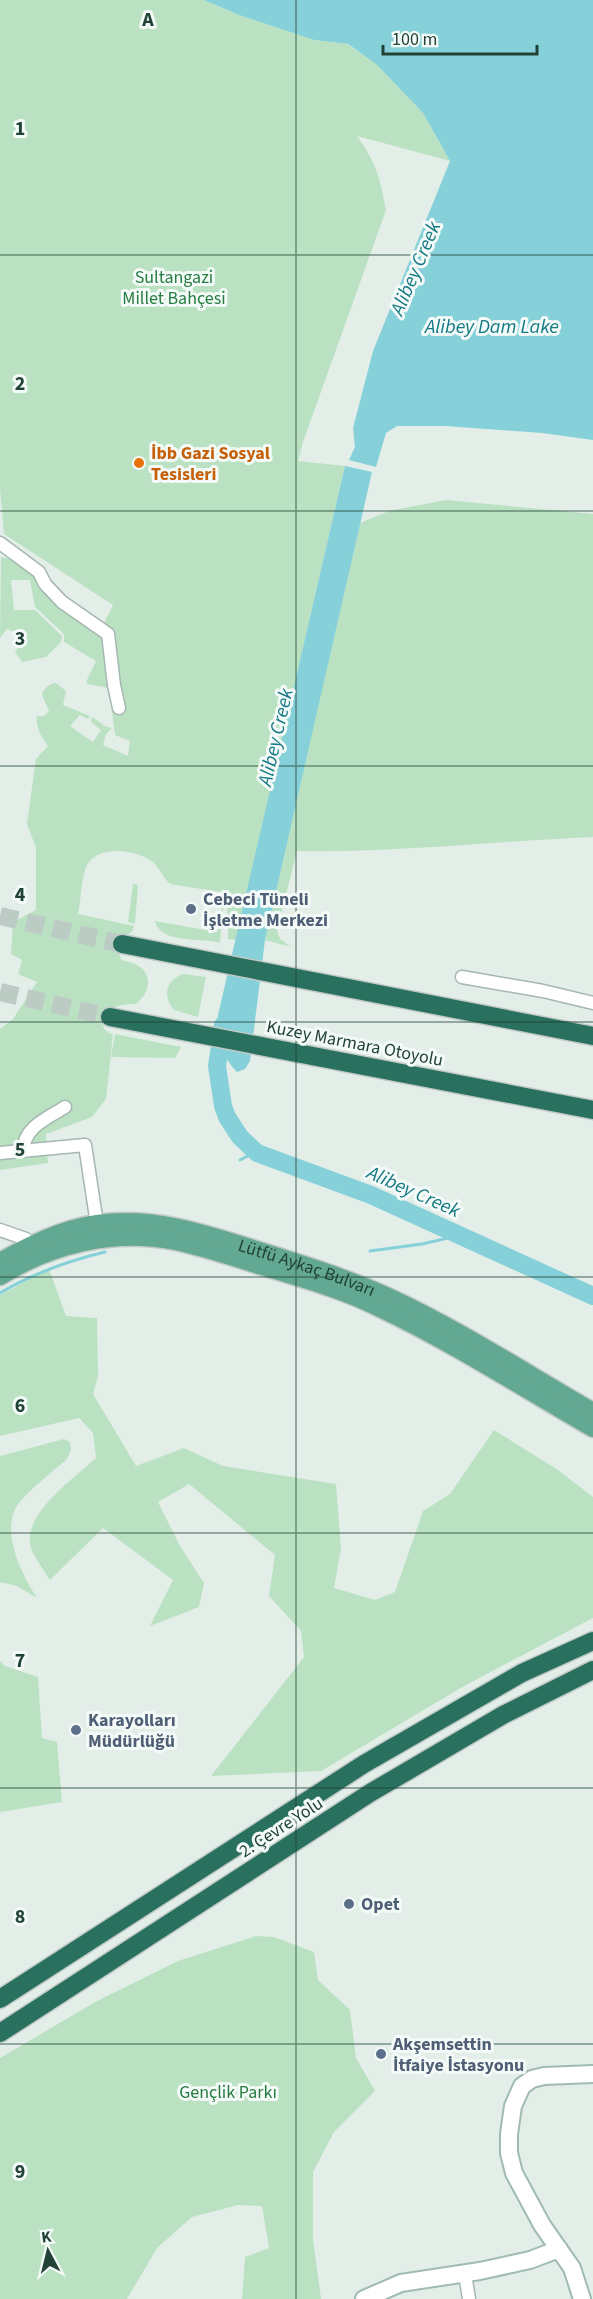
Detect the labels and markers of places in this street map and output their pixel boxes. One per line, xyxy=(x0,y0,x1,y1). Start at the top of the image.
place label: İbb Gazi Sosyal Tesisleri xyxy=(151,441,270,487)
marker: İbb Gazi Sosyal Tesisleri xyxy=(132,456,146,470)
place label: Cebeci Tüneli İşletme Merkezi xyxy=(203,887,328,933)
marker: Cebeci Tüneli İşletme Merkezi xyxy=(184,902,198,916)
place label: Karayolları Müdürlüğü xyxy=(88,1708,176,1754)
marker: Karayolları Müdürlüğü xyxy=(69,1723,83,1737)
place label: Opet xyxy=(361,1892,400,1917)
marker: Opet xyxy=(342,1897,356,1911)
place label: Akşemsettin İtfaiye İstasyonu xyxy=(392,2032,524,2078)
marker: Akşemsettin İtfaiye İstasyonu xyxy=(374,2047,388,2061)

